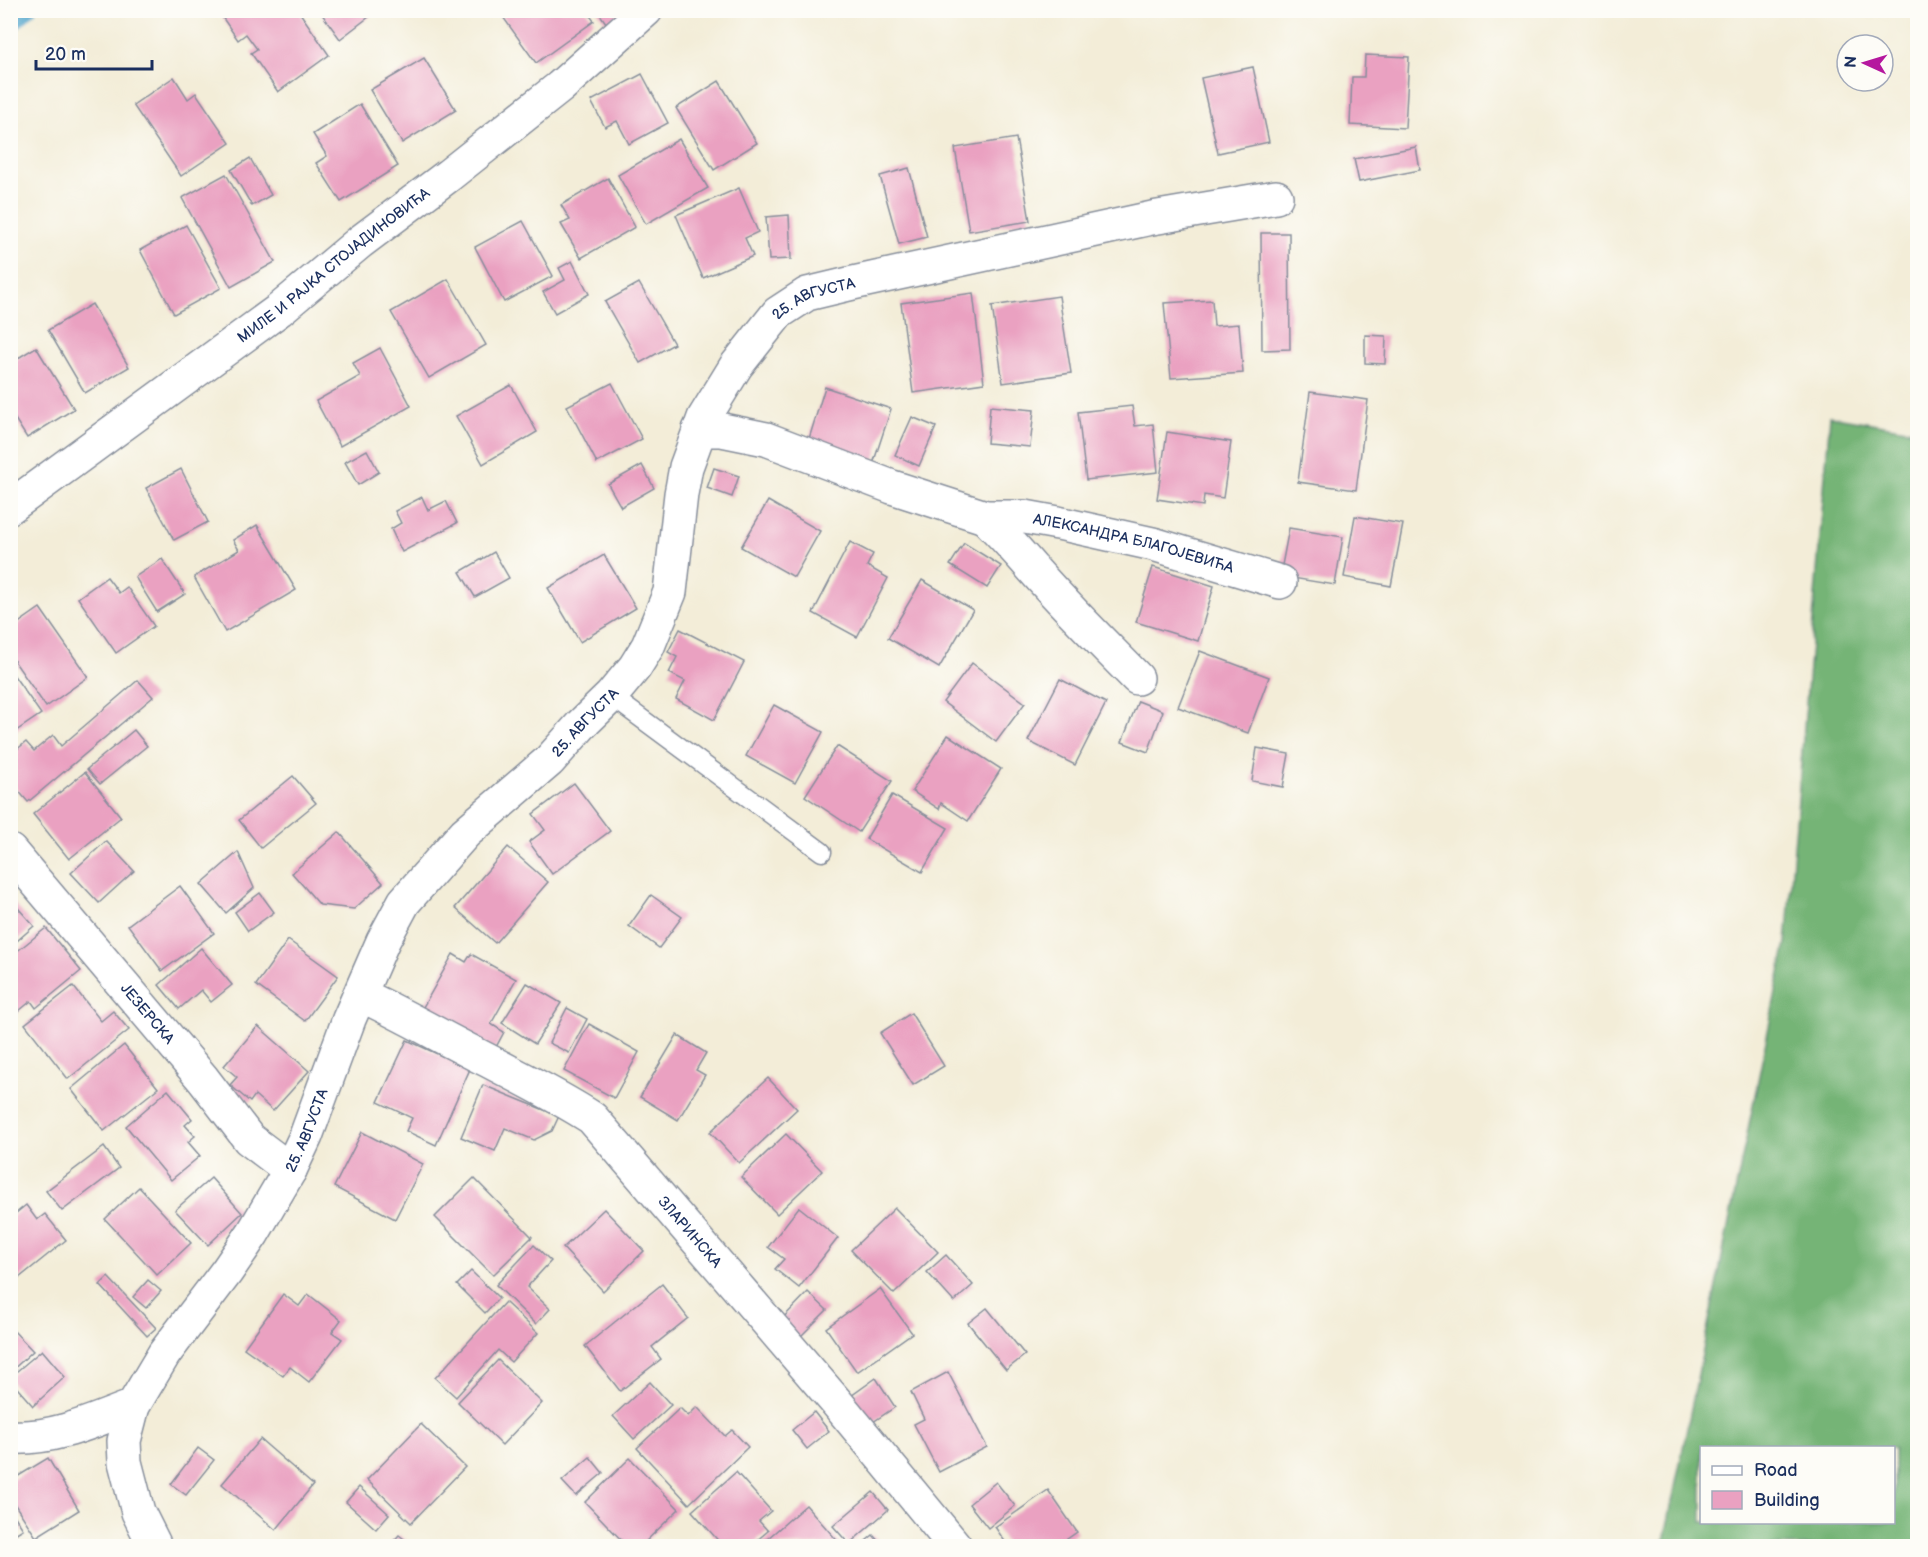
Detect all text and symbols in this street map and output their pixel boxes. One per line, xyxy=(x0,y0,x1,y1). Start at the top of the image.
scale bar xyxy=(36,33,152,71)
north arrow xyxy=(1835,33,1895,93)
text: 20 m xyxy=(45,44,86,65)
text: N xyxy=(1842,55,1861,69)
street label: МИЛЕ И РАЈКА СТОЈАДИНОВИЋА xyxy=(234,183,434,347)
street label: 25. АВГУСТА xyxy=(767,273,858,323)
street label: АЛЕКСАНДРА БЛАГОЈЕВИЋА xyxy=(1031,509,1237,577)
street label: 25. АВГУСТА xyxy=(547,684,624,761)
street label: ЈЕЗЕРСКА xyxy=(117,979,179,1049)
street label: 25. АВГУСТА xyxy=(281,1085,332,1175)
street label: ЗЛАРИНСКА xyxy=(654,1192,726,1272)
legend xyxy=(1700,1446,1895,1524)
text: Road xyxy=(1754,1460,1798,1481)
text: Building xyxy=(1754,1490,1820,1511)

